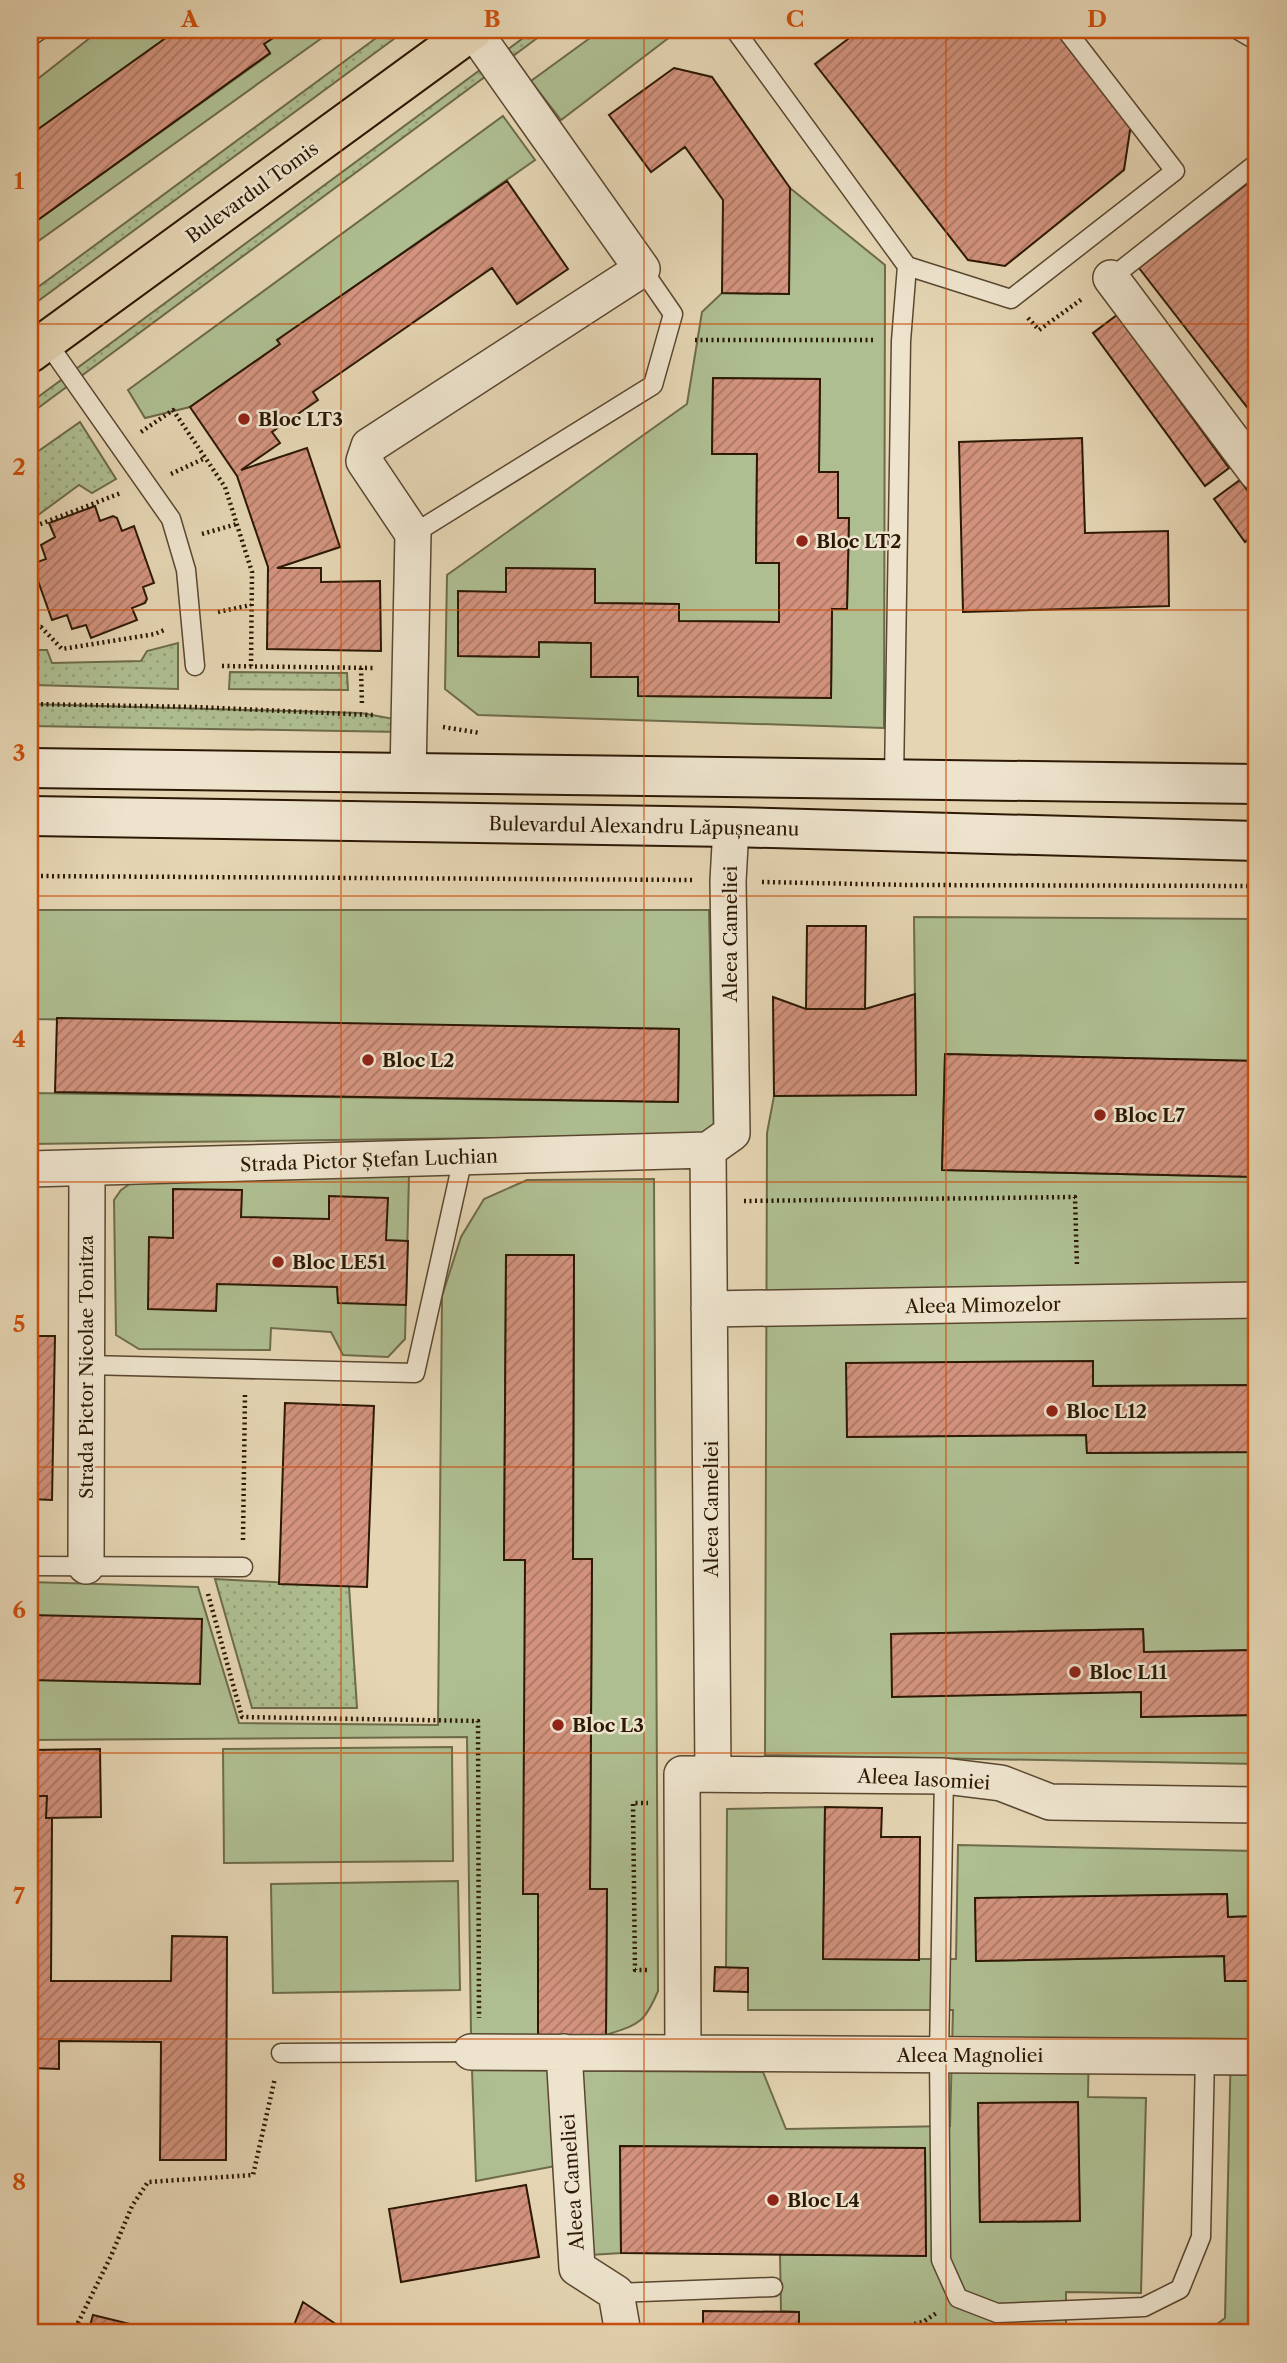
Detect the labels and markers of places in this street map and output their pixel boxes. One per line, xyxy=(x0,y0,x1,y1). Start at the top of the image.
place label: Bloc LT3 xyxy=(258,408,343,431)
marker: Bloc LT3 xyxy=(236,411,252,427)
place label: Bloc LT2 xyxy=(816,530,901,553)
marker: Bloc LT2 xyxy=(794,533,810,549)
place label: Bloc L2 xyxy=(382,1049,454,1072)
marker: Bloc L2 xyxy=(360,1052,376,1068)
place label: Bloc L7 xyxy=(1114,1104,1185,1127)
marker: Bloc L7 xyxy=(1092,1107,1108,1123)
place label: Bloc LE51 xyxy=(292,1251,386,1274)
marker: Bloc LE51 xyxy=(270,1254,286,1270)
place label: Bloc L12 xyxy=(1066,1400,1147,1423)
marker: Bloc L12 xyxy=(1044,1403,1060,1419)
place label: Bloc L11 xyxy=(1089,1661,1168,1684)
marker: Bloc L11 xyxy=(1067,1664,1083,1680)
place label: Bloc L3 xyxy=(572,1714,644,1737)
marker: Bloc L3 xyxy=(550,1717,566,1733)
place label: Bloc L4 xyxy=(787,2189,860,2212)
marker: Bloc L4 xyxy=(765,2192,781,2208)

